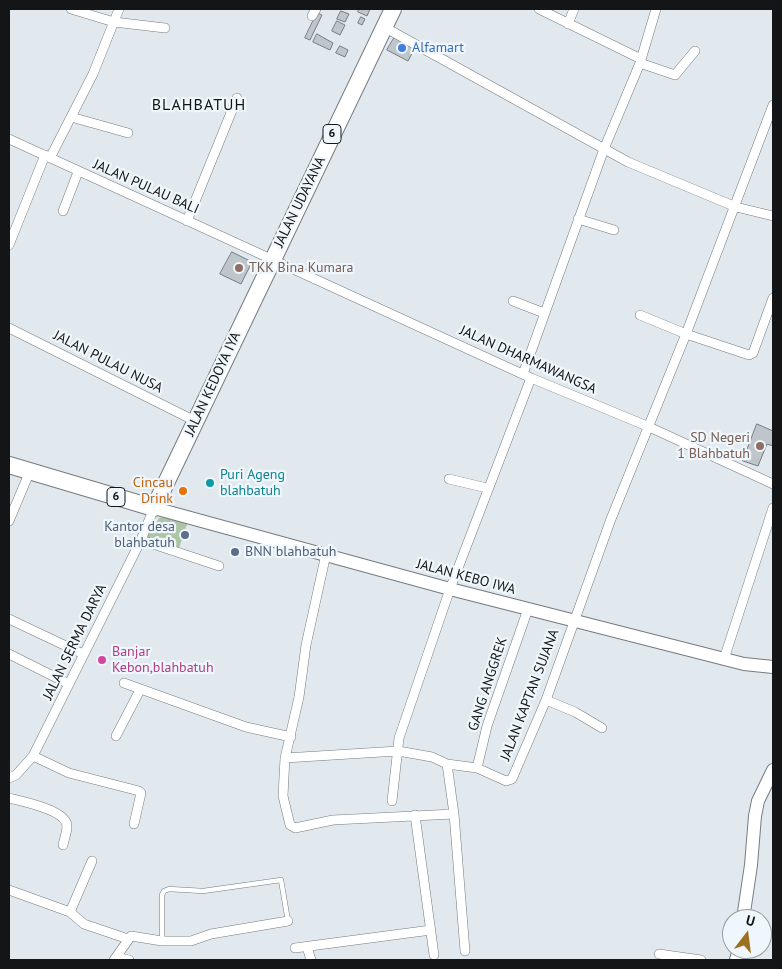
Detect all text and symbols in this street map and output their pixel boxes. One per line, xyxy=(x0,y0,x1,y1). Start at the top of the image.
place label: Alfamart xyxy=(412,40,464,56)
marker: Alfamart xyxy=(396,42,408,54)
district label: BLAHBATUH xyxy=(151,95,247,115)
road number: 6 xyxy=(323,125,341,144)
street label: JALAN UDAYANA xyxy=(271,154,329,250)
street label: JALAN PULAU BALI xyxy=(91,156,201,218)
place label: TKK Bina Kumara xyxy=(249,260,354,276)
marker: TKK Bina Kumara xyxy=(233,262,245,274)
street label: JALAN DHARMAWANGSA xyxy=(457,322,599,398)
street label: JALAN PULAU NUSA xyxy=(51,327,165,397)
street label: JALAN KEDOYA IYA xyxy=(181,329,245,439)
place label: SD Negeri 1 Blahbatuh xyxy=(677,430,750,462)
marker: SD Negeri 1 Blahbatuh xyxy=(754,440,766,452)
place label: Puri Ageng blahbatuh xyxy=(220,467,285,500)
place label: Cincau Drink xyxy=(133,475,173,508)
marker: Puri Ageng blahbatuh xyxy=(204,477,216,489)
marker: Cincau Drink xyxy=(177,485,189,497)
road number: 6 xyxy=(107,488,125,507)
place label: Kantor desa blahbatuh xyxy=(104,519,175,552)
marker: Kantor desa blahbatuh xyxy=(179,529,191,541)
place label: BNN blahbatuh xyxy=(245,544,336,560)
marker: BNN blahbatuh xyxy=(229,546,241,558)
street label: JALAN KEBO IWA xyxy=(415,556,517,598)
street label: JALAN SERMA DARYA xyxy=(40,581,110,703)
street label: JALAN KAPTAN SUJANA xyxy=(497,627,563,763)
street label: GANG ANGGREK xyxy=(465,635,511,733)
place label: Banjar Kebon,blahbatuh xyxy=(112,644,214,676)
marker: Banjar Kebon,blahbatuh xyxy=(96,654,108,666)
north arrow xyxy=(722,909,772,959)
text: U xyxy=(744,911,757,930)

